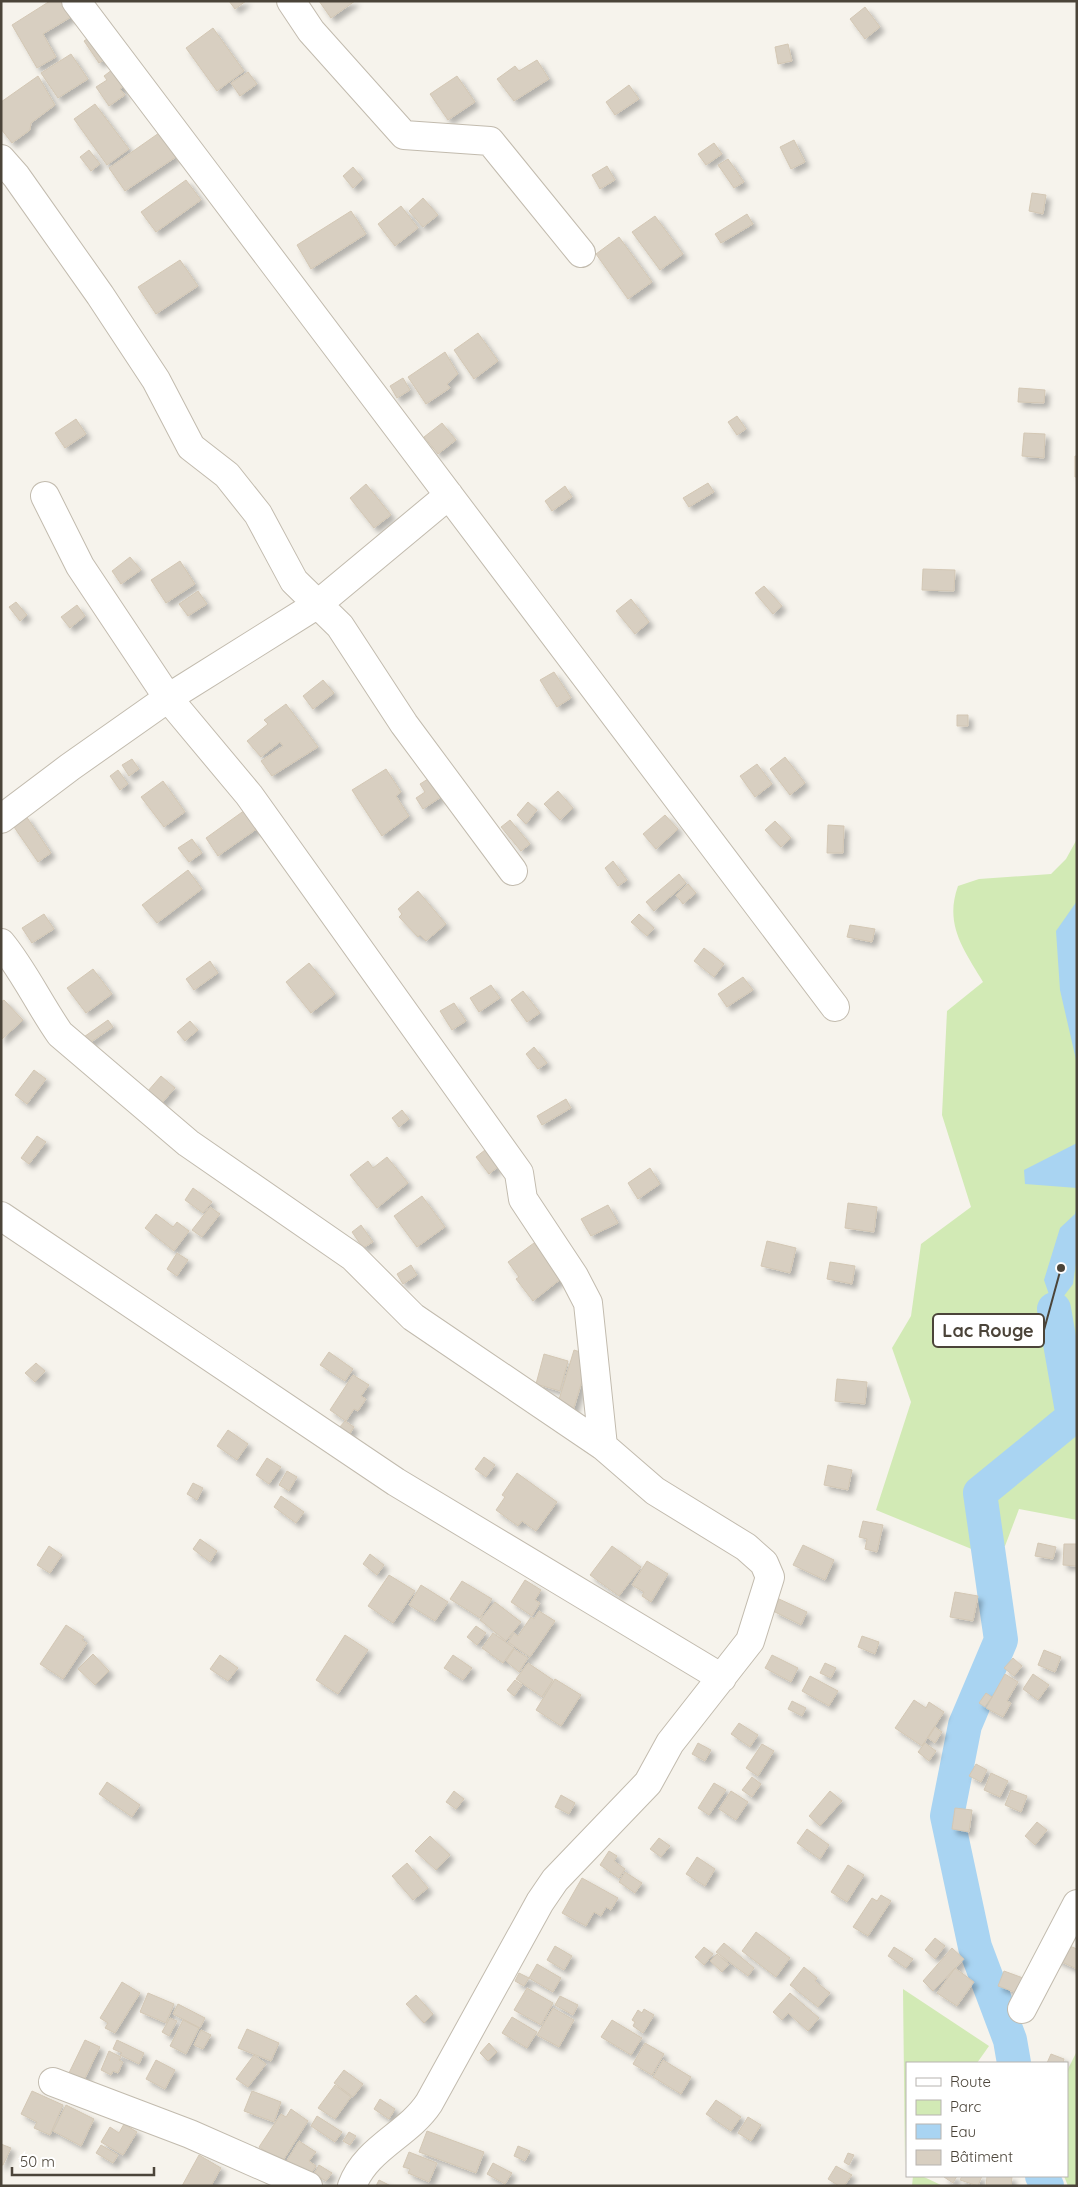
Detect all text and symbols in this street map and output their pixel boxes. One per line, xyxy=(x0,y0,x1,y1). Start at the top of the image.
callout: Lac Rouge xyxy=(933,1314,1044,1347)
text: Lac Rouge xyxy=(942,1319,1034,1342)
legend xyxy=(906,2062,1068,2177)
text: Route xyxy=(950,2072,991,2091)
text: Parc xyxy=(950,2097,981,2116)
text: Eau xyxy=(950,2122,976,2141)
scale bar xyxy=(12,2144,155,2176)
text: Bâtiment xyxy=(950,2147,1013,2166)
text: 50 m xyxy=(20,2152,55,2171)

